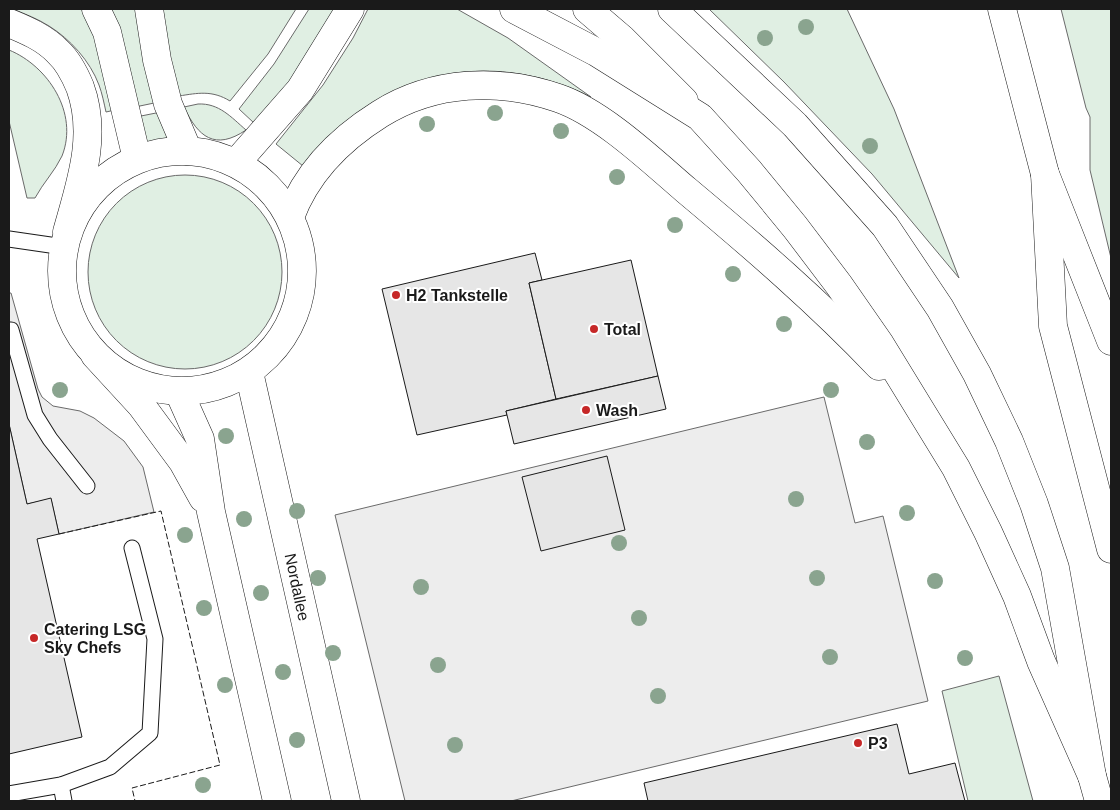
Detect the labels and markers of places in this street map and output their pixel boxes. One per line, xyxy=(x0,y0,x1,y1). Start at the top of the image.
place label: H2 Tankstelle xyxy=(406,287,508,304)
marker: H2 Tankstelle xyxy=(390,289,402,301)
place label: Total xyxy=(604,321,641,338)
marker: Total xyxy=(588,323,600,335)
place label: Wash xyxy=(596,402,638,419)
marker: Wash xyxy=(580,404,592,416)
place label: Catering LSG Sky Chefs xyxy=(44,621,146,656)
marker: Catering LSG Sky Chefs xyxy=(28,632,40,644)
place label: P3 xyxy=(868,735,888,752)
marker: P3 xyxy=(852,737,864,749)

